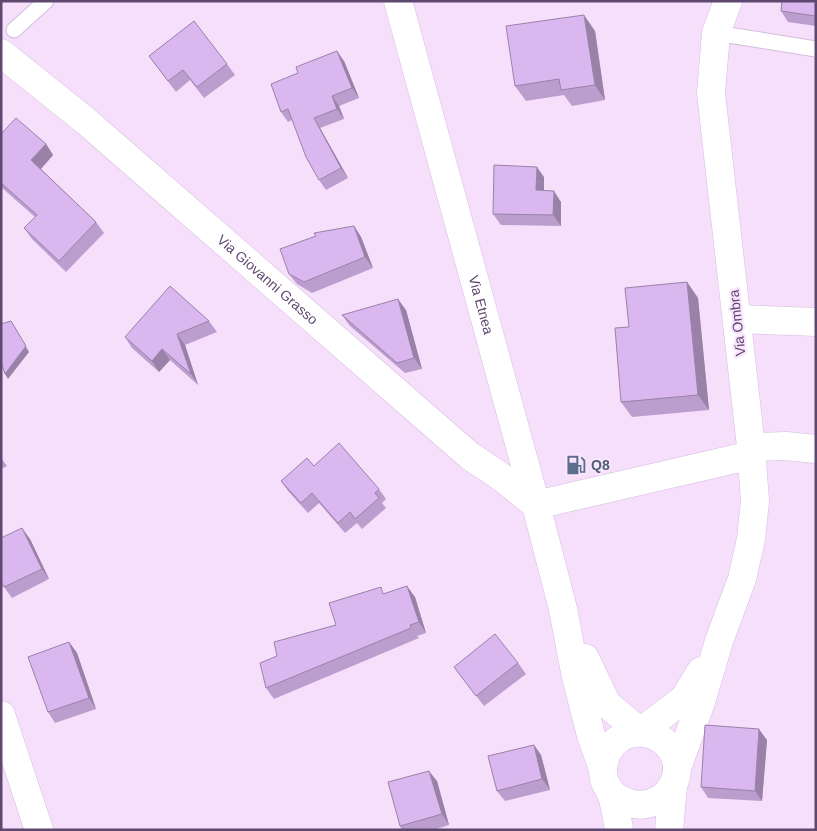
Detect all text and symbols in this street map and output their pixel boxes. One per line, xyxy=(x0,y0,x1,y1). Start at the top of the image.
street label: Via Giovanni Grasso xyxy=(214,231,321,328)
street label: Via Etnea xyxy=(465,274,497,336)
street label: Via Ombra xyxy=(726,289,748,357)
fuel station icon: Q8 xyxy=(565,454,587,476)
place label: Q8 xyxy=(591,457,610,473)

